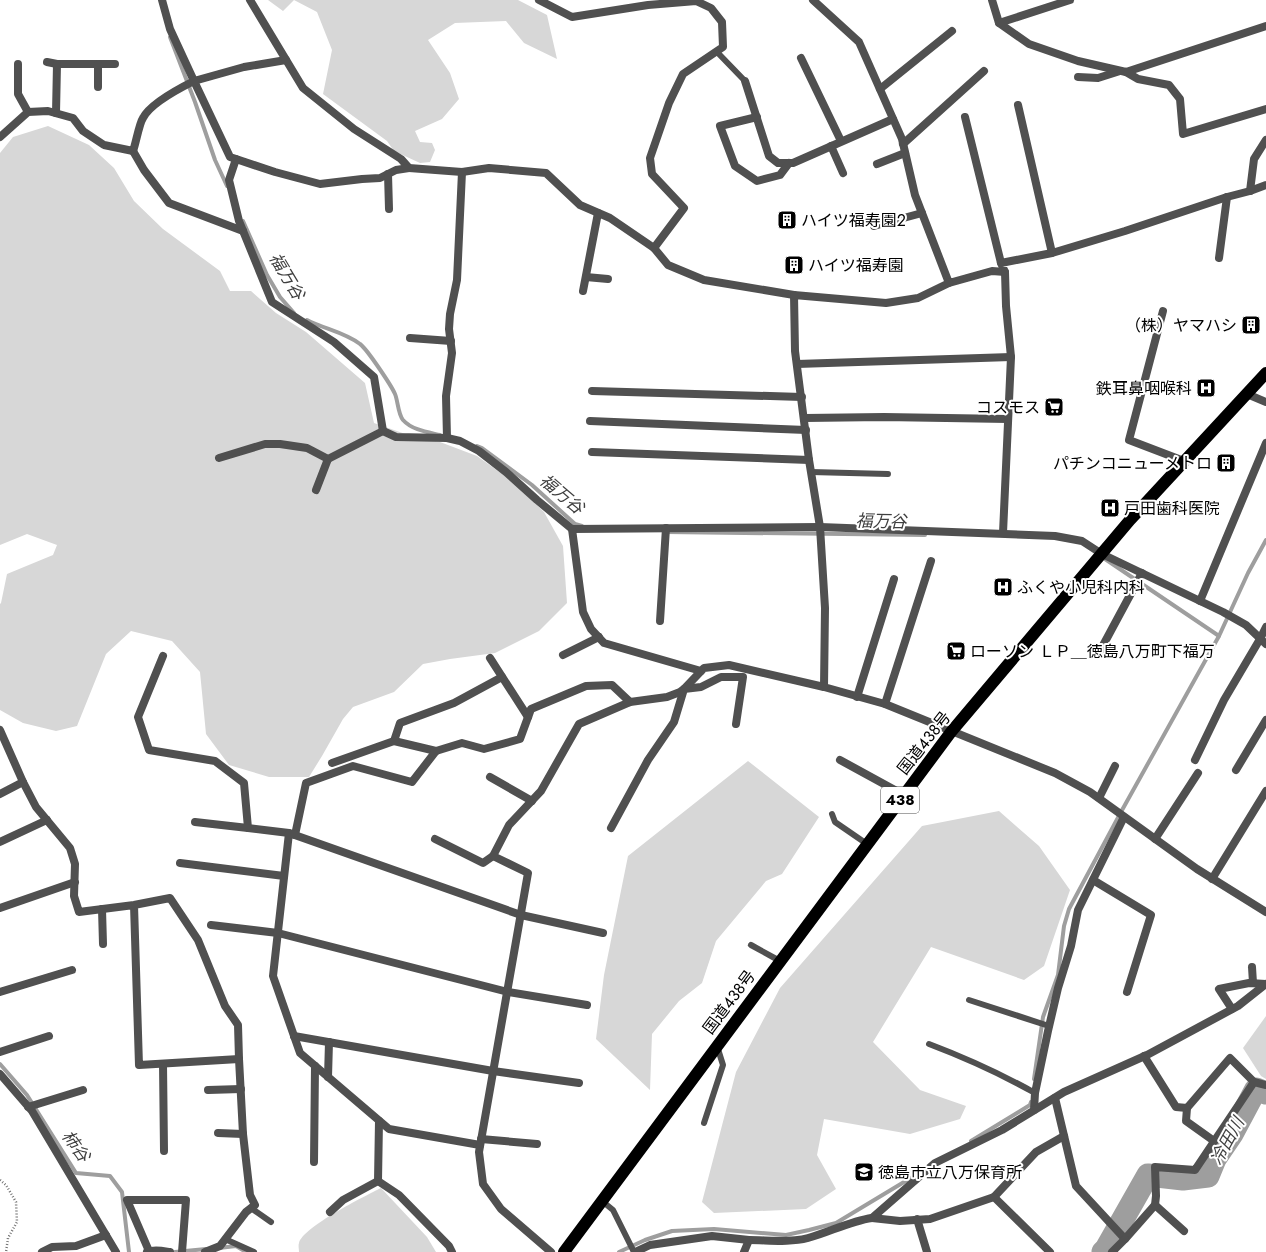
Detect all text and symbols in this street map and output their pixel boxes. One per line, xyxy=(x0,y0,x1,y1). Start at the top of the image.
building icon: ハイツ福寿園2 xyxy=(776,209,798,231)
place label: ハイツ福寿園2 xyxy=(801,209,906,232)
water label: 福万谷 xyxy=(264,248,311,306)
building icon: ハイツ福寿園 xyxy=(783,254,805,276)
place label: ハイツ福寿園 xyxy=(808,254,904,277)
place label: （株）ヤマハシ xyxy=(1125,314,1237,337)
building icon: （株）ヤマハシ xyxy=(1240,314,1262,336)
place label: 鉄耳鼻咽喉科 xyxy=(1096,377,1192,400)
hospital icon: 鉄耳鼻咽喉科 xyxy=(1195,377,1217,399)
place label: コスモス xyxy=(976,396,1040,419)
supermarket icon: コスモス xyxy=(1043,396,1065,418)
place label: パチンコニューメトロ xyxy=(1053,452,1212,475)
building icon: パチンコニューメトロ xyxy=(1215,452,1237,474)
water label: 福万谷 xyxy=(535,468,591,521)
hospital icon: 戸田歯科医院 xyxy=(1099,497,1121,519)
place label: 戸田歯科医院 xyxy=(1124,497,1220,520)
water label: 福万谷 xyxy=(855,509,909,533)
hospital icon: ふくや小児科内科 xyxy=(992,576,1014,598)
place label: ふくや小児科内科 xyxy=(1017,576,1145,599)
supermarket icon: ローソン ＬＰ＿徳島八万町下福万 xyxy=(945,640,967,662)
place label: ローソン ＬＰ＿徳島八万町下福万 xyxy=(970,640,1215,663)
street label: 国道438号 xyxy=(892,706,956,780)
road number: 438 xyxy=(881,787,919,813)
street label: 国道438号 xyxy=(697,965,761,1039)
water label: 冷田川 xyxy=(1204,1111,1251,1169)
water label: 柿谷 xyxy=(56,1125,97,1168)
school or university icon: 徳島市立八万保育所 xyxy=(853,1161,875,1183)
place label: 徳島市立八万保育所 xyxy=(878,1161,1022,1184)

